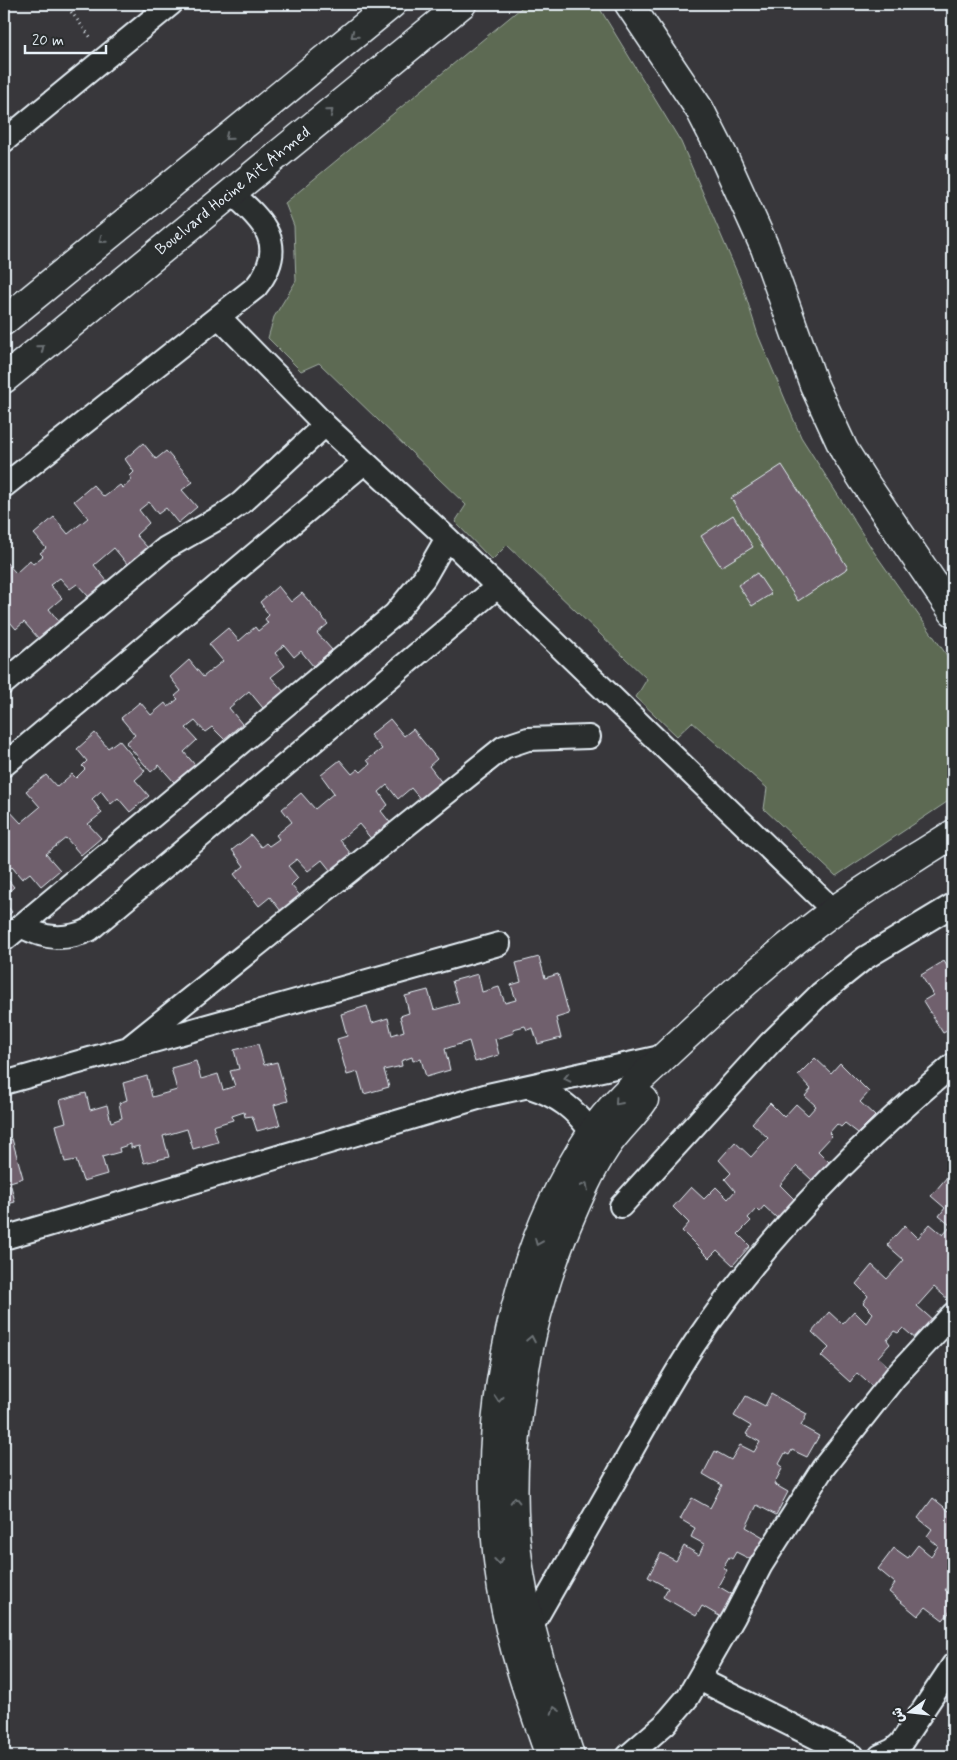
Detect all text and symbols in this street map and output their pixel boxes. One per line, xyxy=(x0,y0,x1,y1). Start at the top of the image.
scale bar xyxy=(25,22,106,54)
one-way arrow xyxy=(351,29,360,37)
text: 20 m xyxy=(32,31,64,51)
one-way arrow xyxy=(324,110,333,118)
street label: Bouelvard Hocine Ait Ahmed xyxy=(151,122,315,260)
one-way arrow xyxy=(225,132,234,141)
one-way arrow xyxy=(99,235,108,244)
one-way arrow xyxy=(36,344,45,353)
one-way arrow xyxy=(562,1072,571,1083)
one-way arrow xyxy=(615,1097,624,1106)
one-way arrow xyxy=(579,1182,589,1191)
one-way arrow xyxy=(533,1237,544,1246)
one-way arrow xyxy=(525,1334,535,1343)
one-way arrow xyxy=(493,1395,504,1403)
one-way arrow xyxy=(510,1496,520,1504)
one-way arrow xyxy=(493,1557,504,1565)
north arrow xyxy=(884,1688,934,1738)
text: ش xyxy=(888,1705,909,1725)
one-way arrow xyxy=(551,1706,561,1715)

